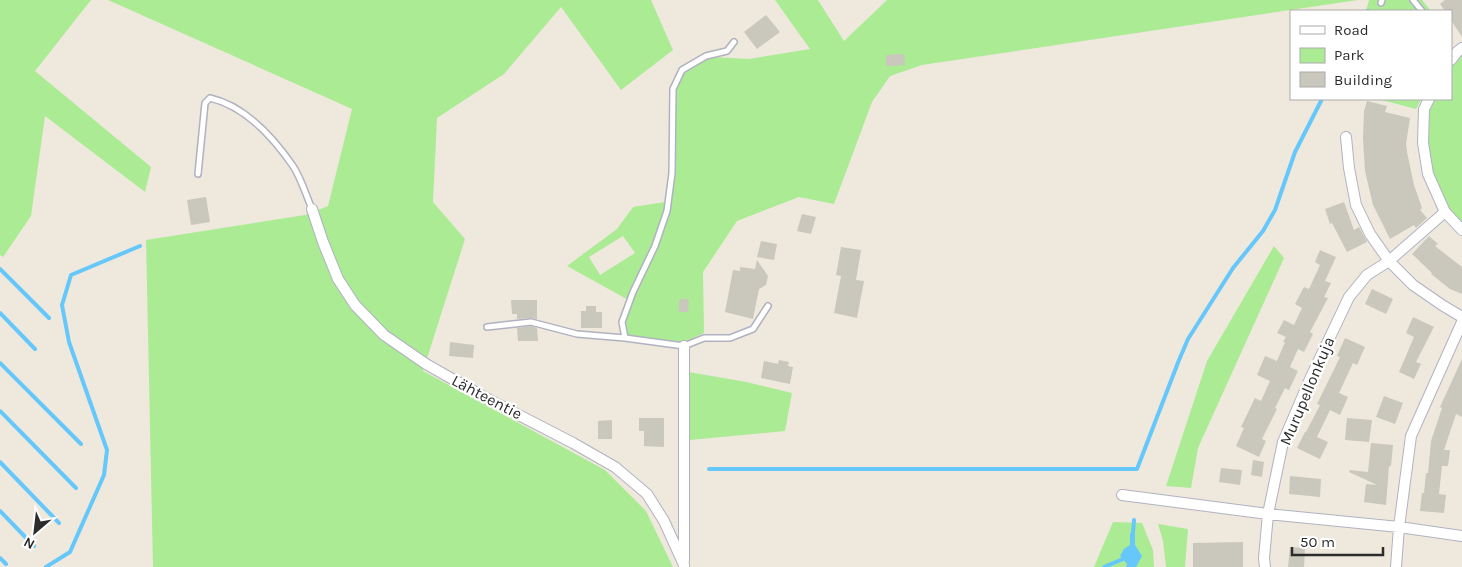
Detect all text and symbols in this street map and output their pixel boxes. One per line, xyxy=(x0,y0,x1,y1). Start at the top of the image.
legend xyxy=(1290,10,1452,100)
text: Road xyxy=(1334,21,1369,39)
text: Park xyxy=(1334,46,1364,64)
text: Building xyxy=(1334,71,1392,89)
street label: Murupellonkuja xyxy=(1276,334,1338,448)
street label: Lähteentie xyxy=(449,371,525,423)
north arrow xyxy=(10,507,60,557)
scale bar xyxy=(1292,524,1383,556)
text: N xyxy=(21,533,38,553)
text: 50 m xyxy=(1300,533,1335,551)

